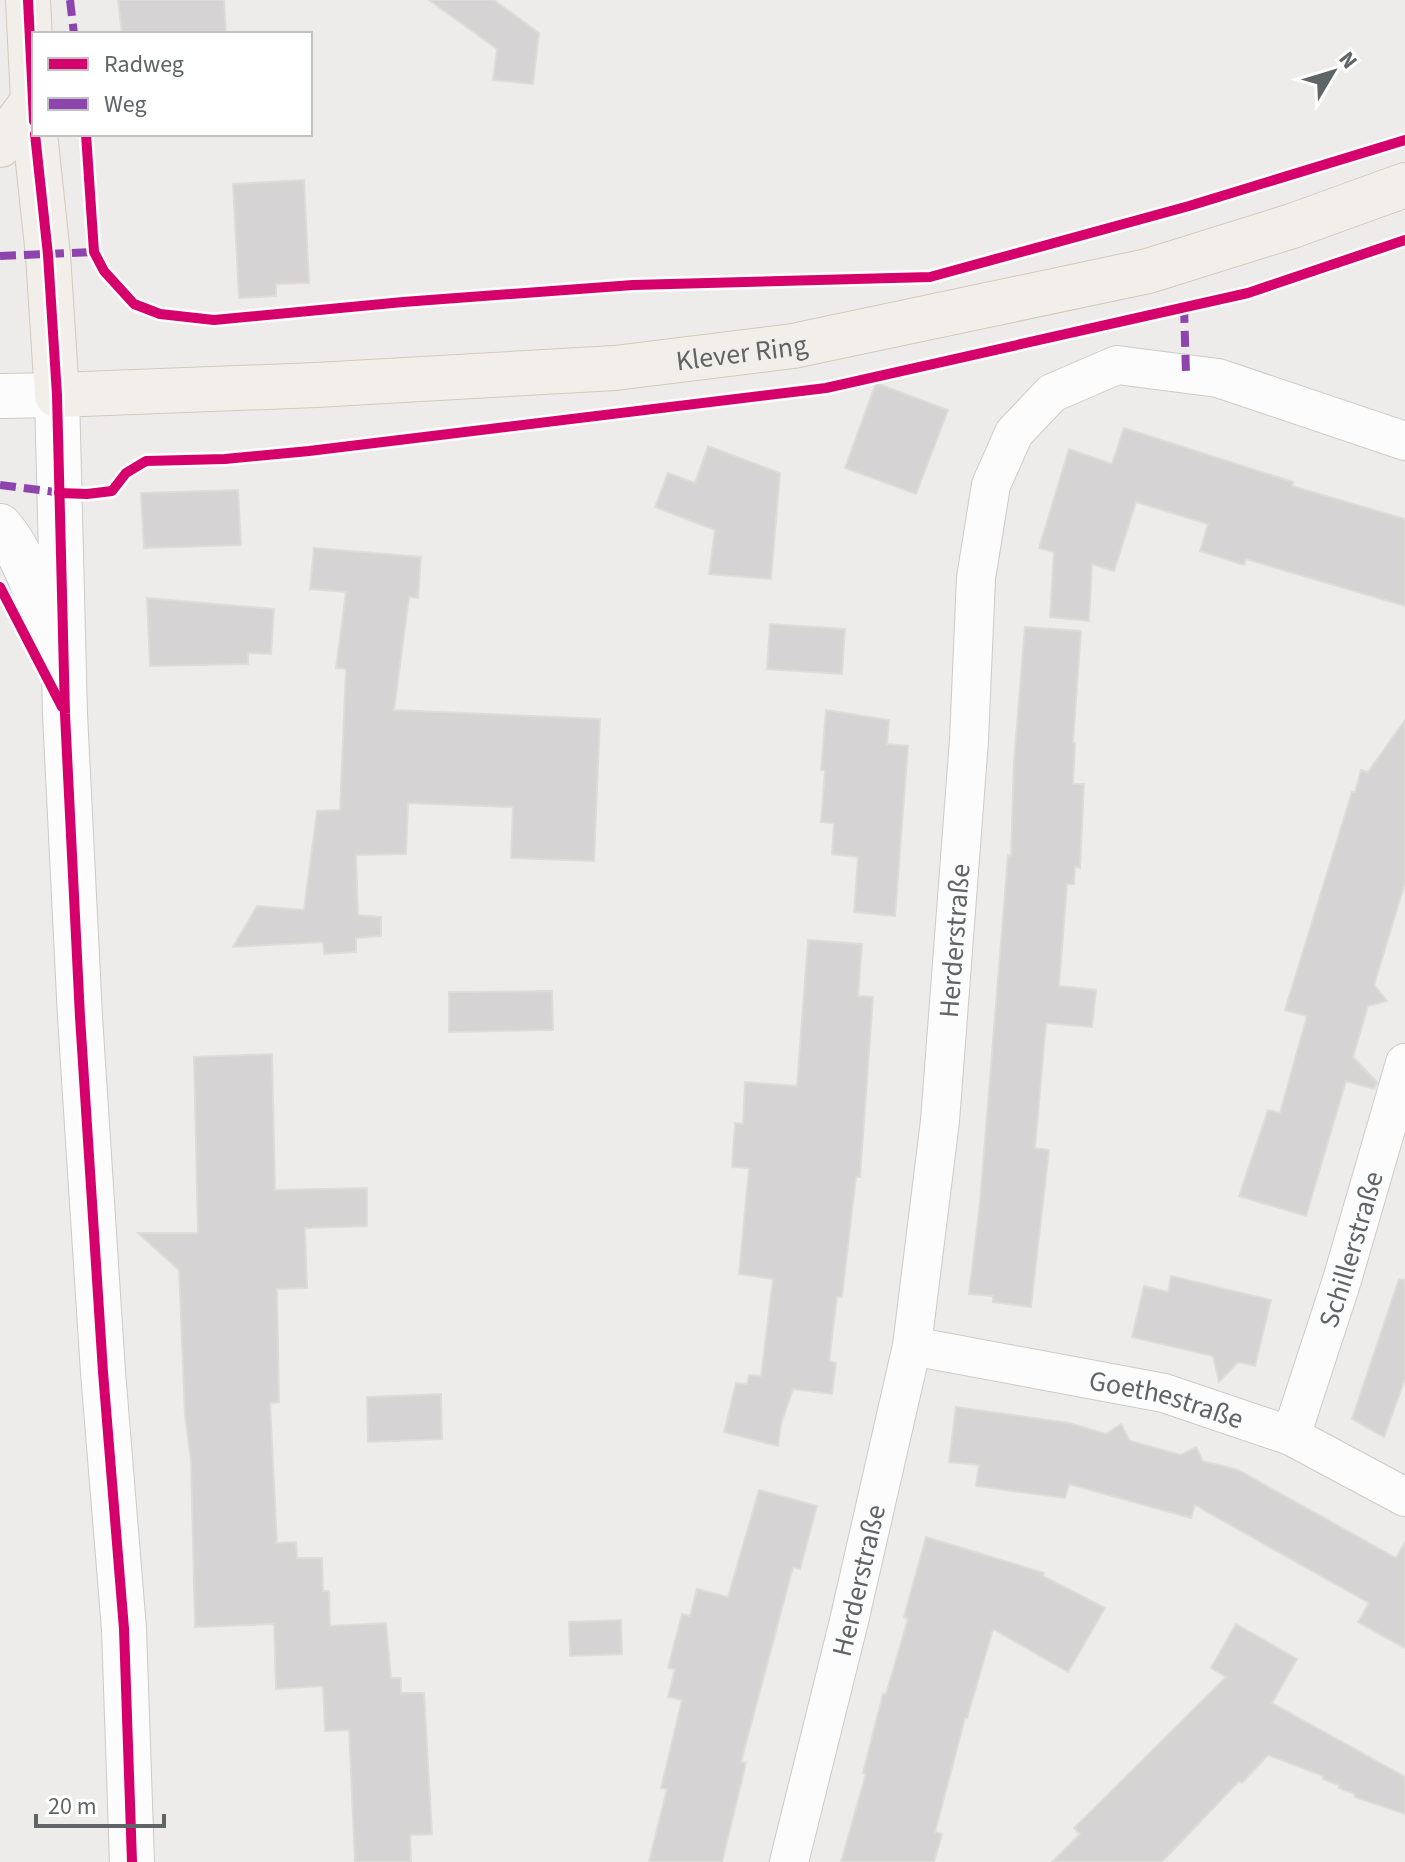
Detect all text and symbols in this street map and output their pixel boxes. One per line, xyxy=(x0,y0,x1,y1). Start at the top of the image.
legend xyxy=(32,32,312,136)
north arrow xyxy=(1293,32,1373,112)
text: N xyxy=(1331,45,1365,76)
text: Radweg xyxy=(104,47,184,82)
text: Weg xyxy=(104,87,147,122)
street label: Klever Ring xyxy=(674,325,811,381)
street label: Herderstraße xyxy=(929,862,981,1019)
street label: Schillerstraße xyxy=(1309,1167,1394,1333)
street label: Goethestraße xyxy=(1086,1360,1249,1439)
street label: Herderstraße xyxy=(822,1501,896,1661)
scale bar xyxy=(36,1778,164,1828)
text: 20 m xyxy=(48,1789,97,1824)

